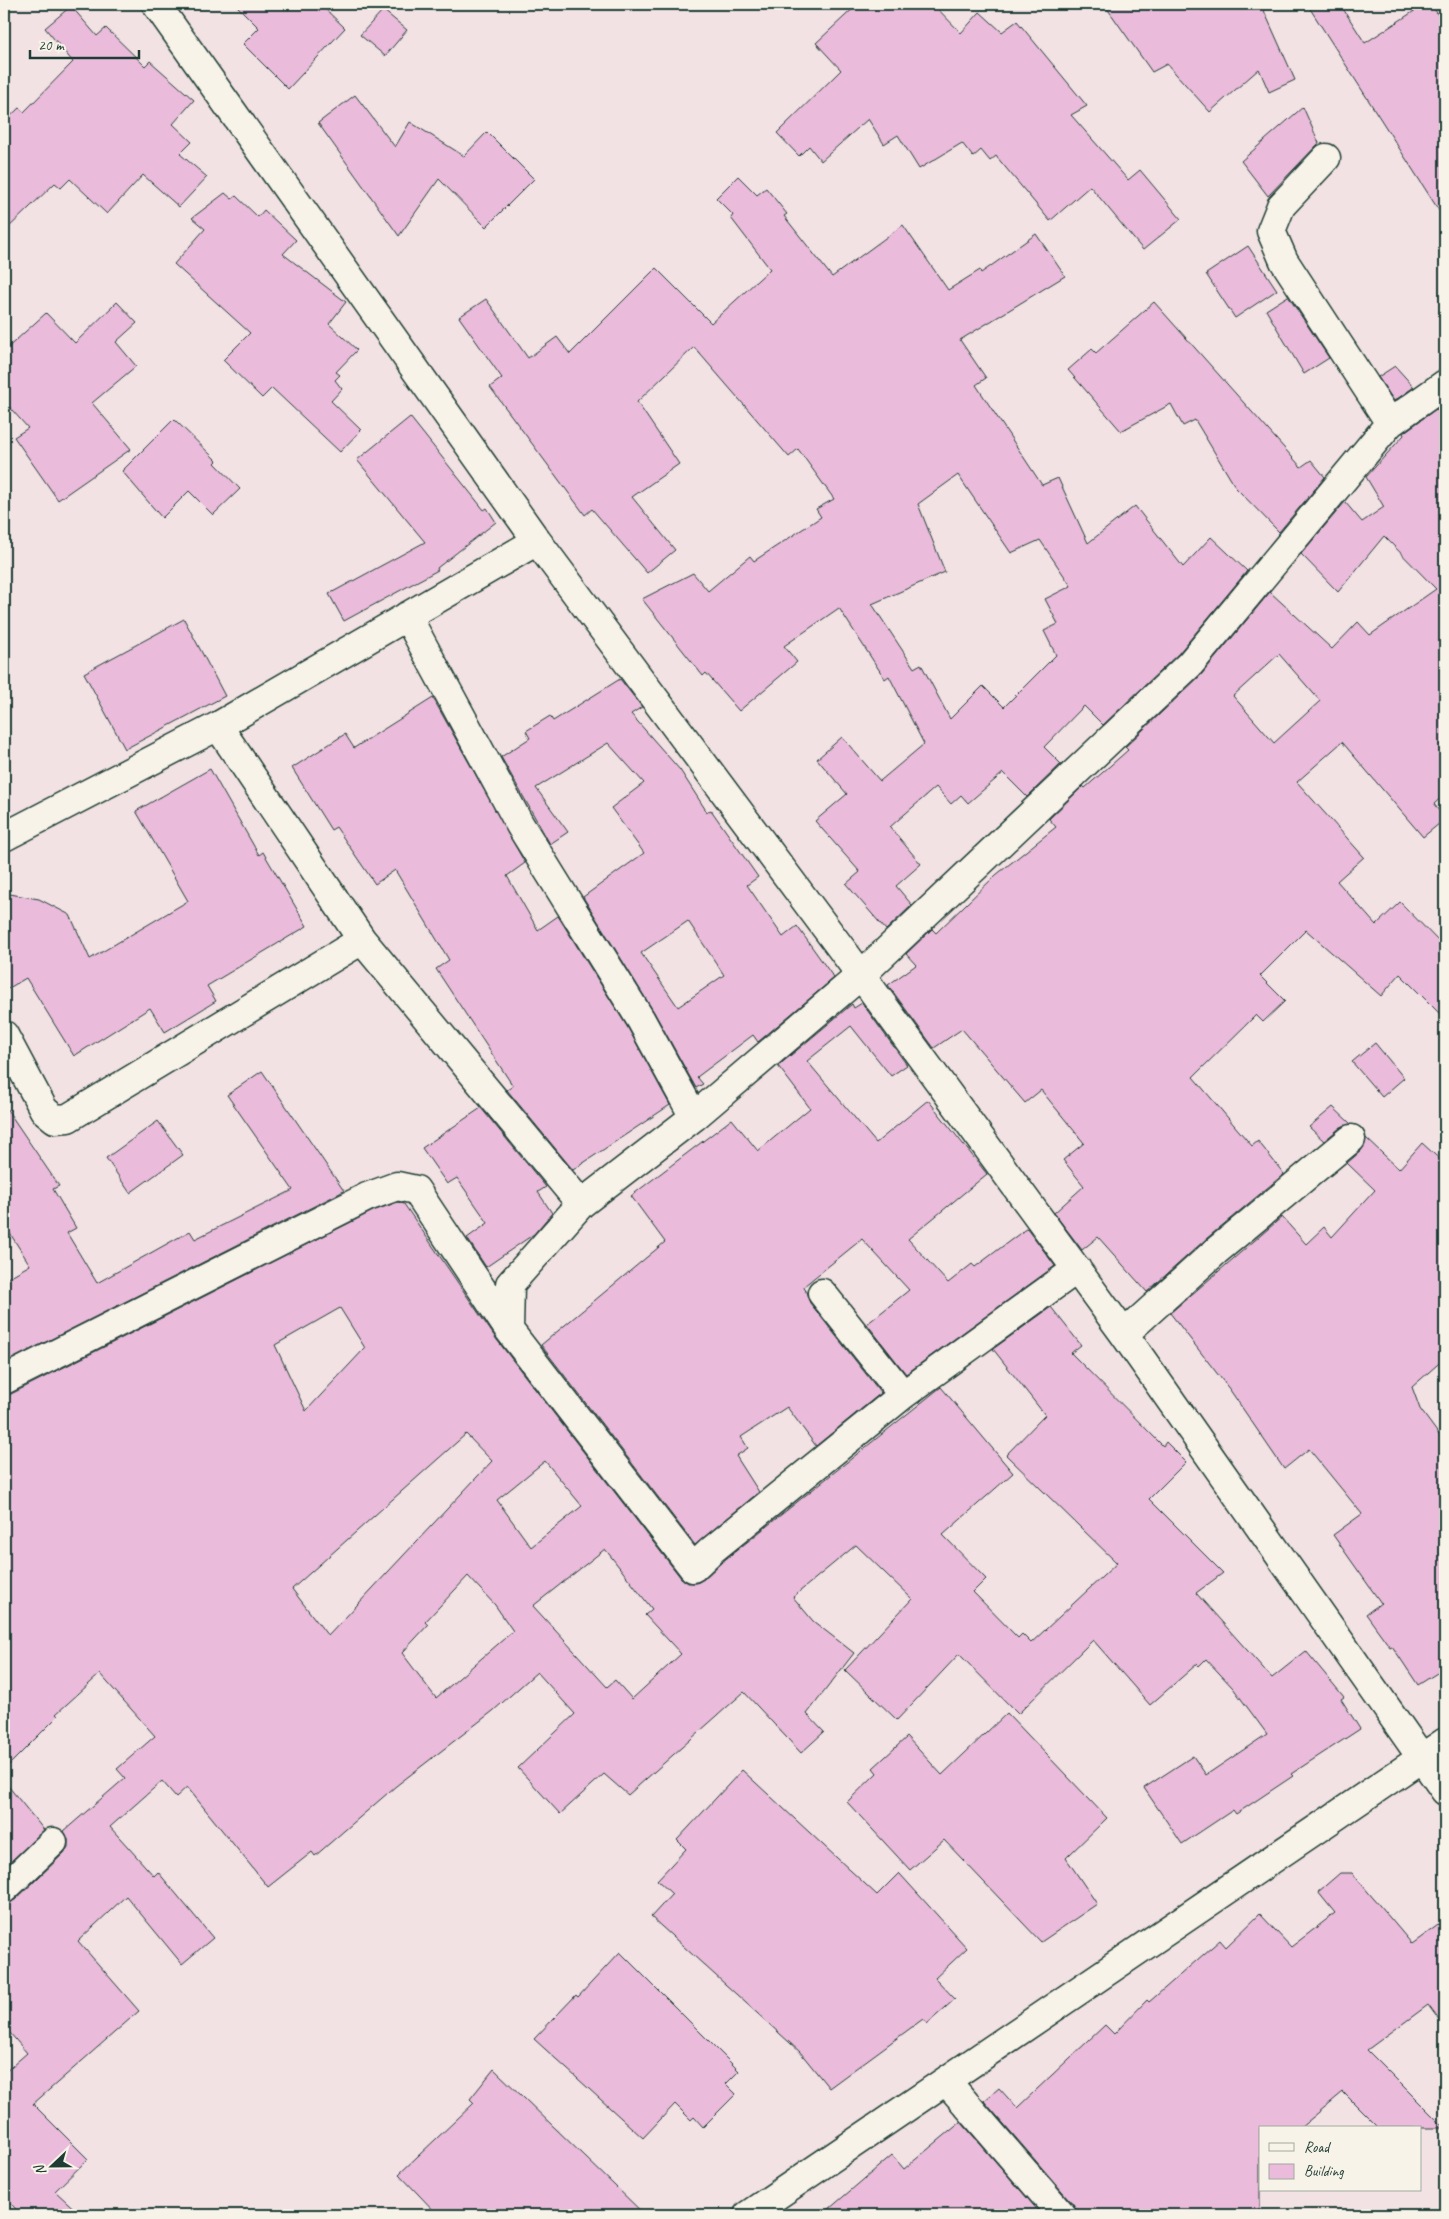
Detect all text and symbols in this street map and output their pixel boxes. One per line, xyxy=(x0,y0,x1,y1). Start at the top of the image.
scale bar xyxy=(30,28,139,60)
text: 20 m xyxy=(38,36,65,55)
legend xyxy=(1259,2126,1422,2192)
text: Road xyxy=(1304,2138,1331,2157)
north arrow xyxy=(28,2142,78,2192)
text: N xyxy=(30,2161,50,2178)
text: Building xyxy=(1304,2162,1344,2181)

